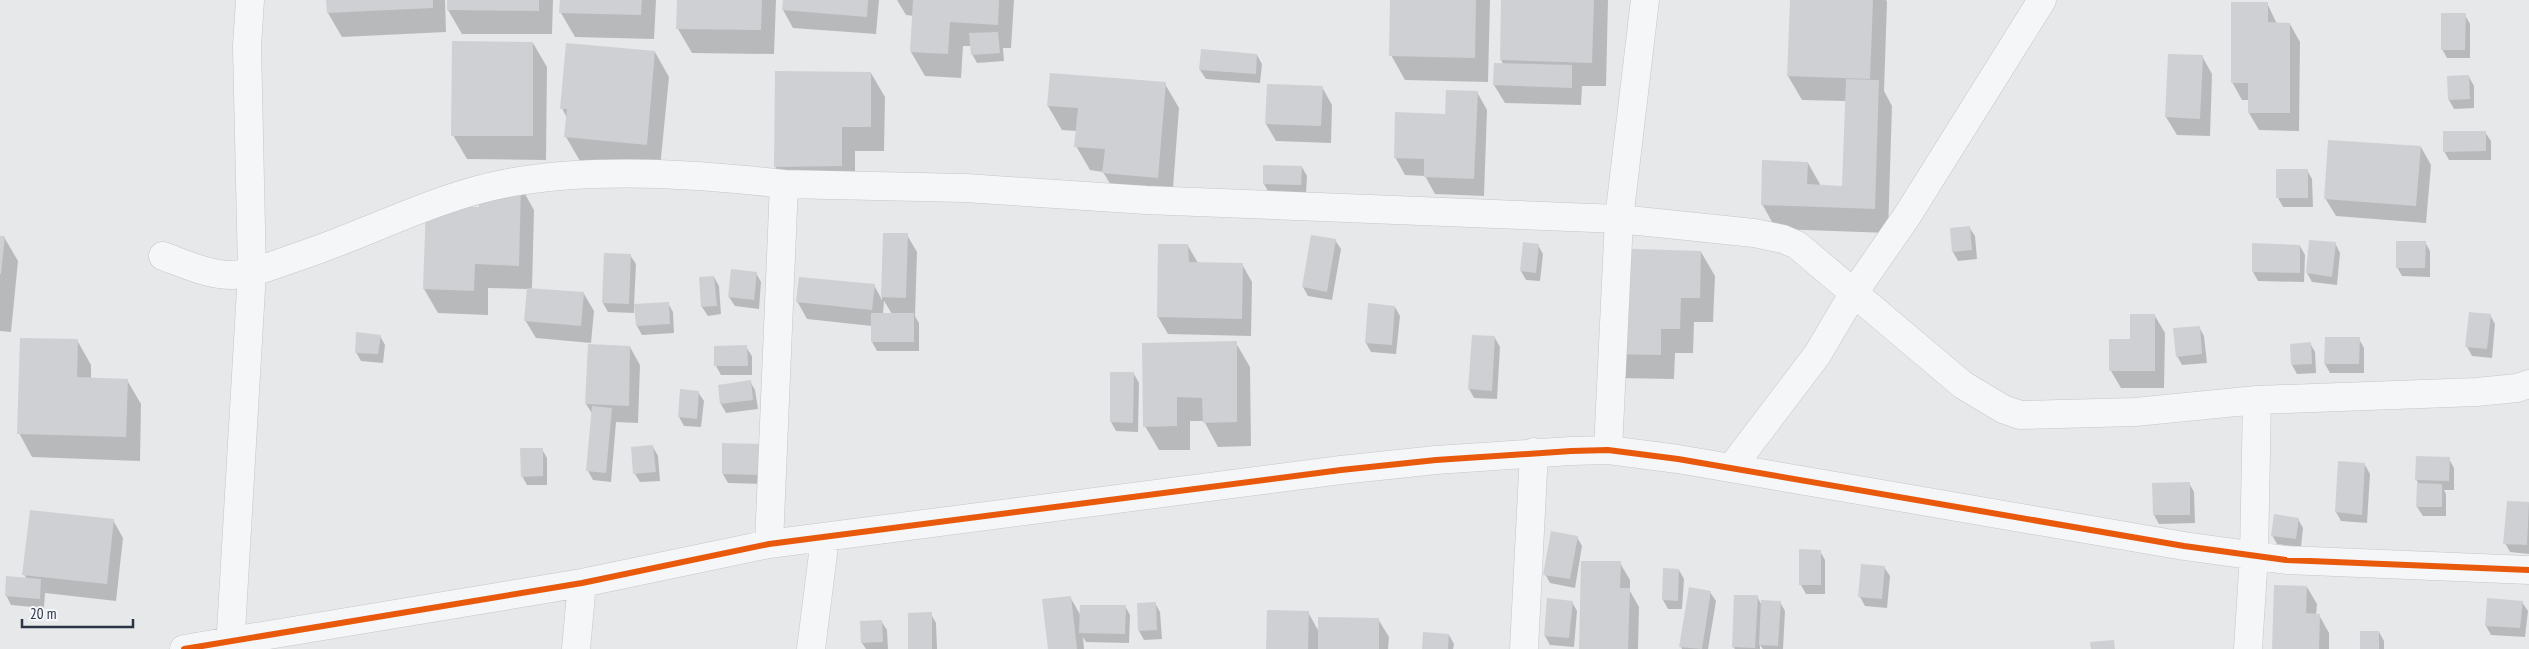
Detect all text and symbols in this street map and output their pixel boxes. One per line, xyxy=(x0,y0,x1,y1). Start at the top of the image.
scale bar xyxy=(22,596,134,628)
text: 20 m xyxy=(30,604,56,623)

